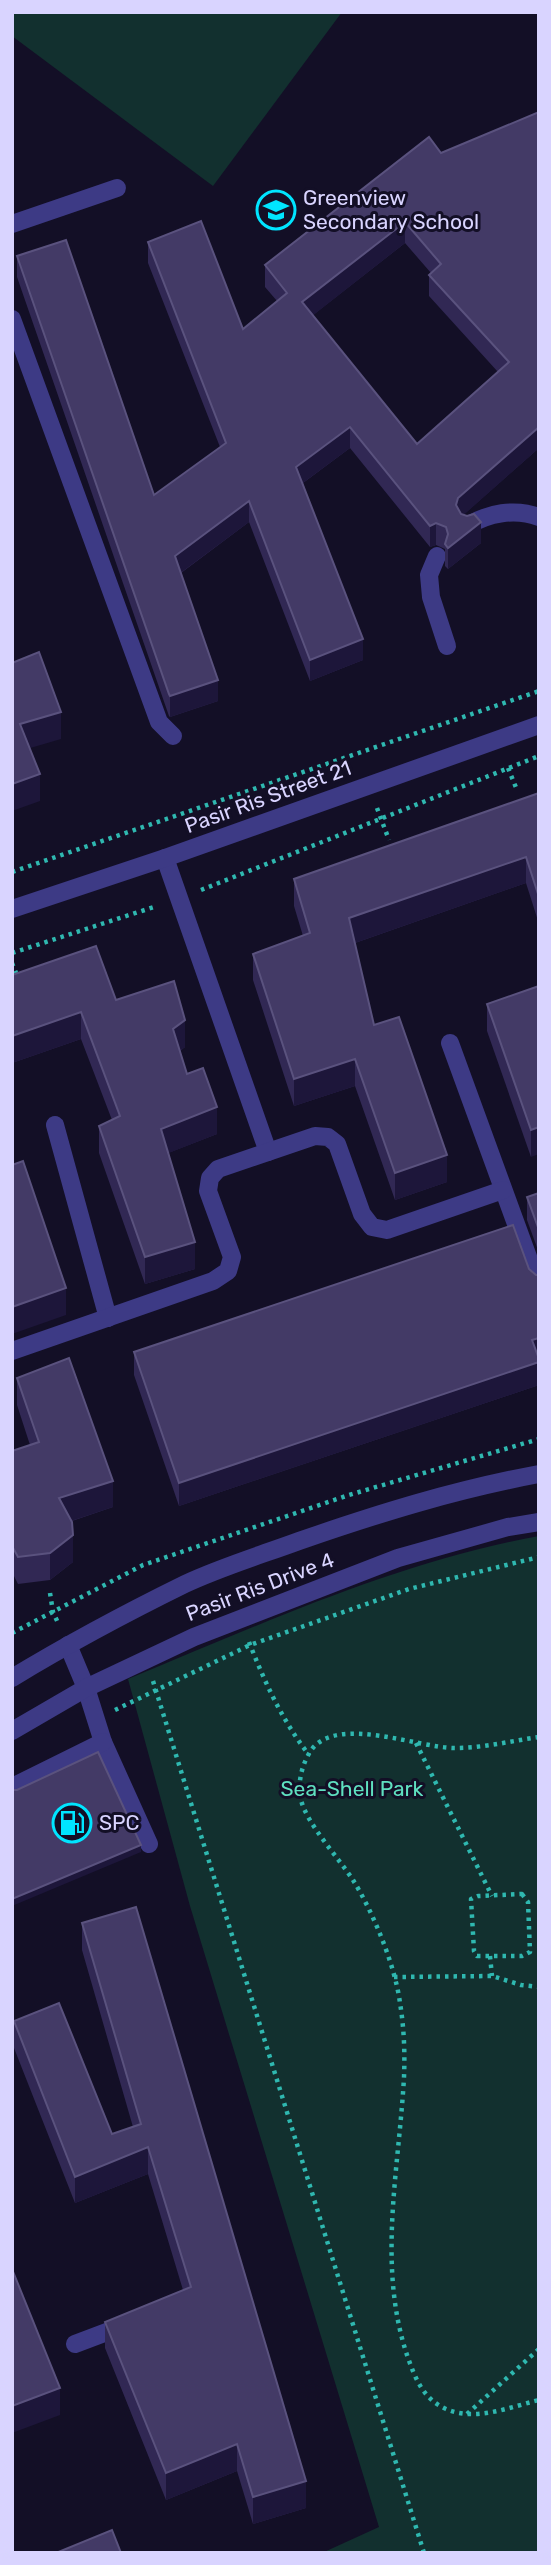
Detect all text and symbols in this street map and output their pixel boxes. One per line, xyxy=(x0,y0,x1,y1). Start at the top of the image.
place label: Greenview Secondary School xyxy=(303,185,479,234)
school or university icon: Greenview Secondary School xyxy=(255,189,297,231)
street label: Pasir Ris Street 21 xyxy=(181,755,354,838)
street label: Pasir Ris Drive 4 xyxy=(182,1547,337,1626)
park label: Sea-Shell Park xyxy=(281,1776,424,1801)
fuel station icon: SPC xyxy=(51,1802,93,1844)
place label: SPC xyxy=(99,1810,140,1835)

